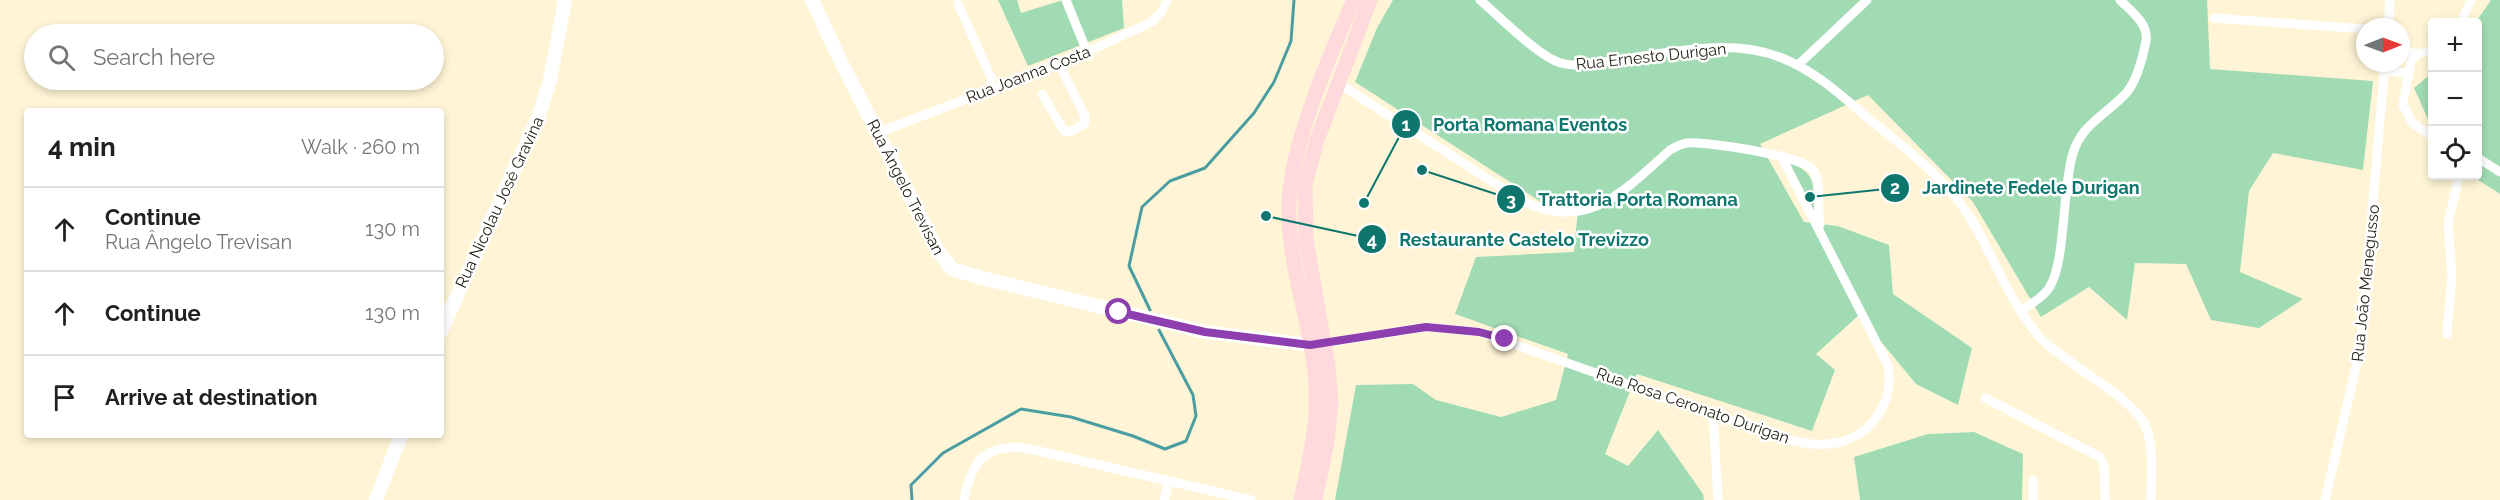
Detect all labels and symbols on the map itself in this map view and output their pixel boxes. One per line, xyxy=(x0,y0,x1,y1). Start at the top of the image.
north arrow xyxy=(2356,18,2410,72)
street label: Rua Ernesto Durigan xyxy=(1575,39,1727,74)
street label: Rua Joanna Costa xyxy=(963,42,1093,107)
callout: Porta Romana Eventos xyxy=(1391,106,1639,142)
street label: Rua Nicolau José Gravina xyxy=(451,114,548,291)
text: 1 xyxy=(1402,114,1411,135)
text: Porta Romana Eventos xyxy=(1433,114,1627,135)
street label: Rua Ângelo Trevisan xyxy=(863,116,949,258)
callout: Jardinete Fedele Durigan xyxy=(1880,170,2152,206)
text: 2 xyxy=(1890,177,1900,198)
text: Jardinete Fedele Durigan xyxy=(1922,177,2140,198)
callout: Trattoria Porta Romana xyxy=(1496,181,1750,217)
text: 3 xyxy=(1506,189,1516,210)
text: Trattoria Porta Romana xyxy=(1538,189,1738,210)
street label: Rua João Menegusso xyxy=(2348,203,2383,363)
callout: Restaurante Castelo Trevizzo xyxy=(1357,221,1661,257)
text: 4 xyxy=(1367,229,1377,250)
text: Restaurante Castelo Trevizzo xyxy=(1399,229,1649,250)
route start xyxy=(1105,298,1131,324)
route end xyxy=(1491,325,1517,351)
street label: Rua Rosa Ceronato Durigan xyxy=(1594,363,1792,447)

